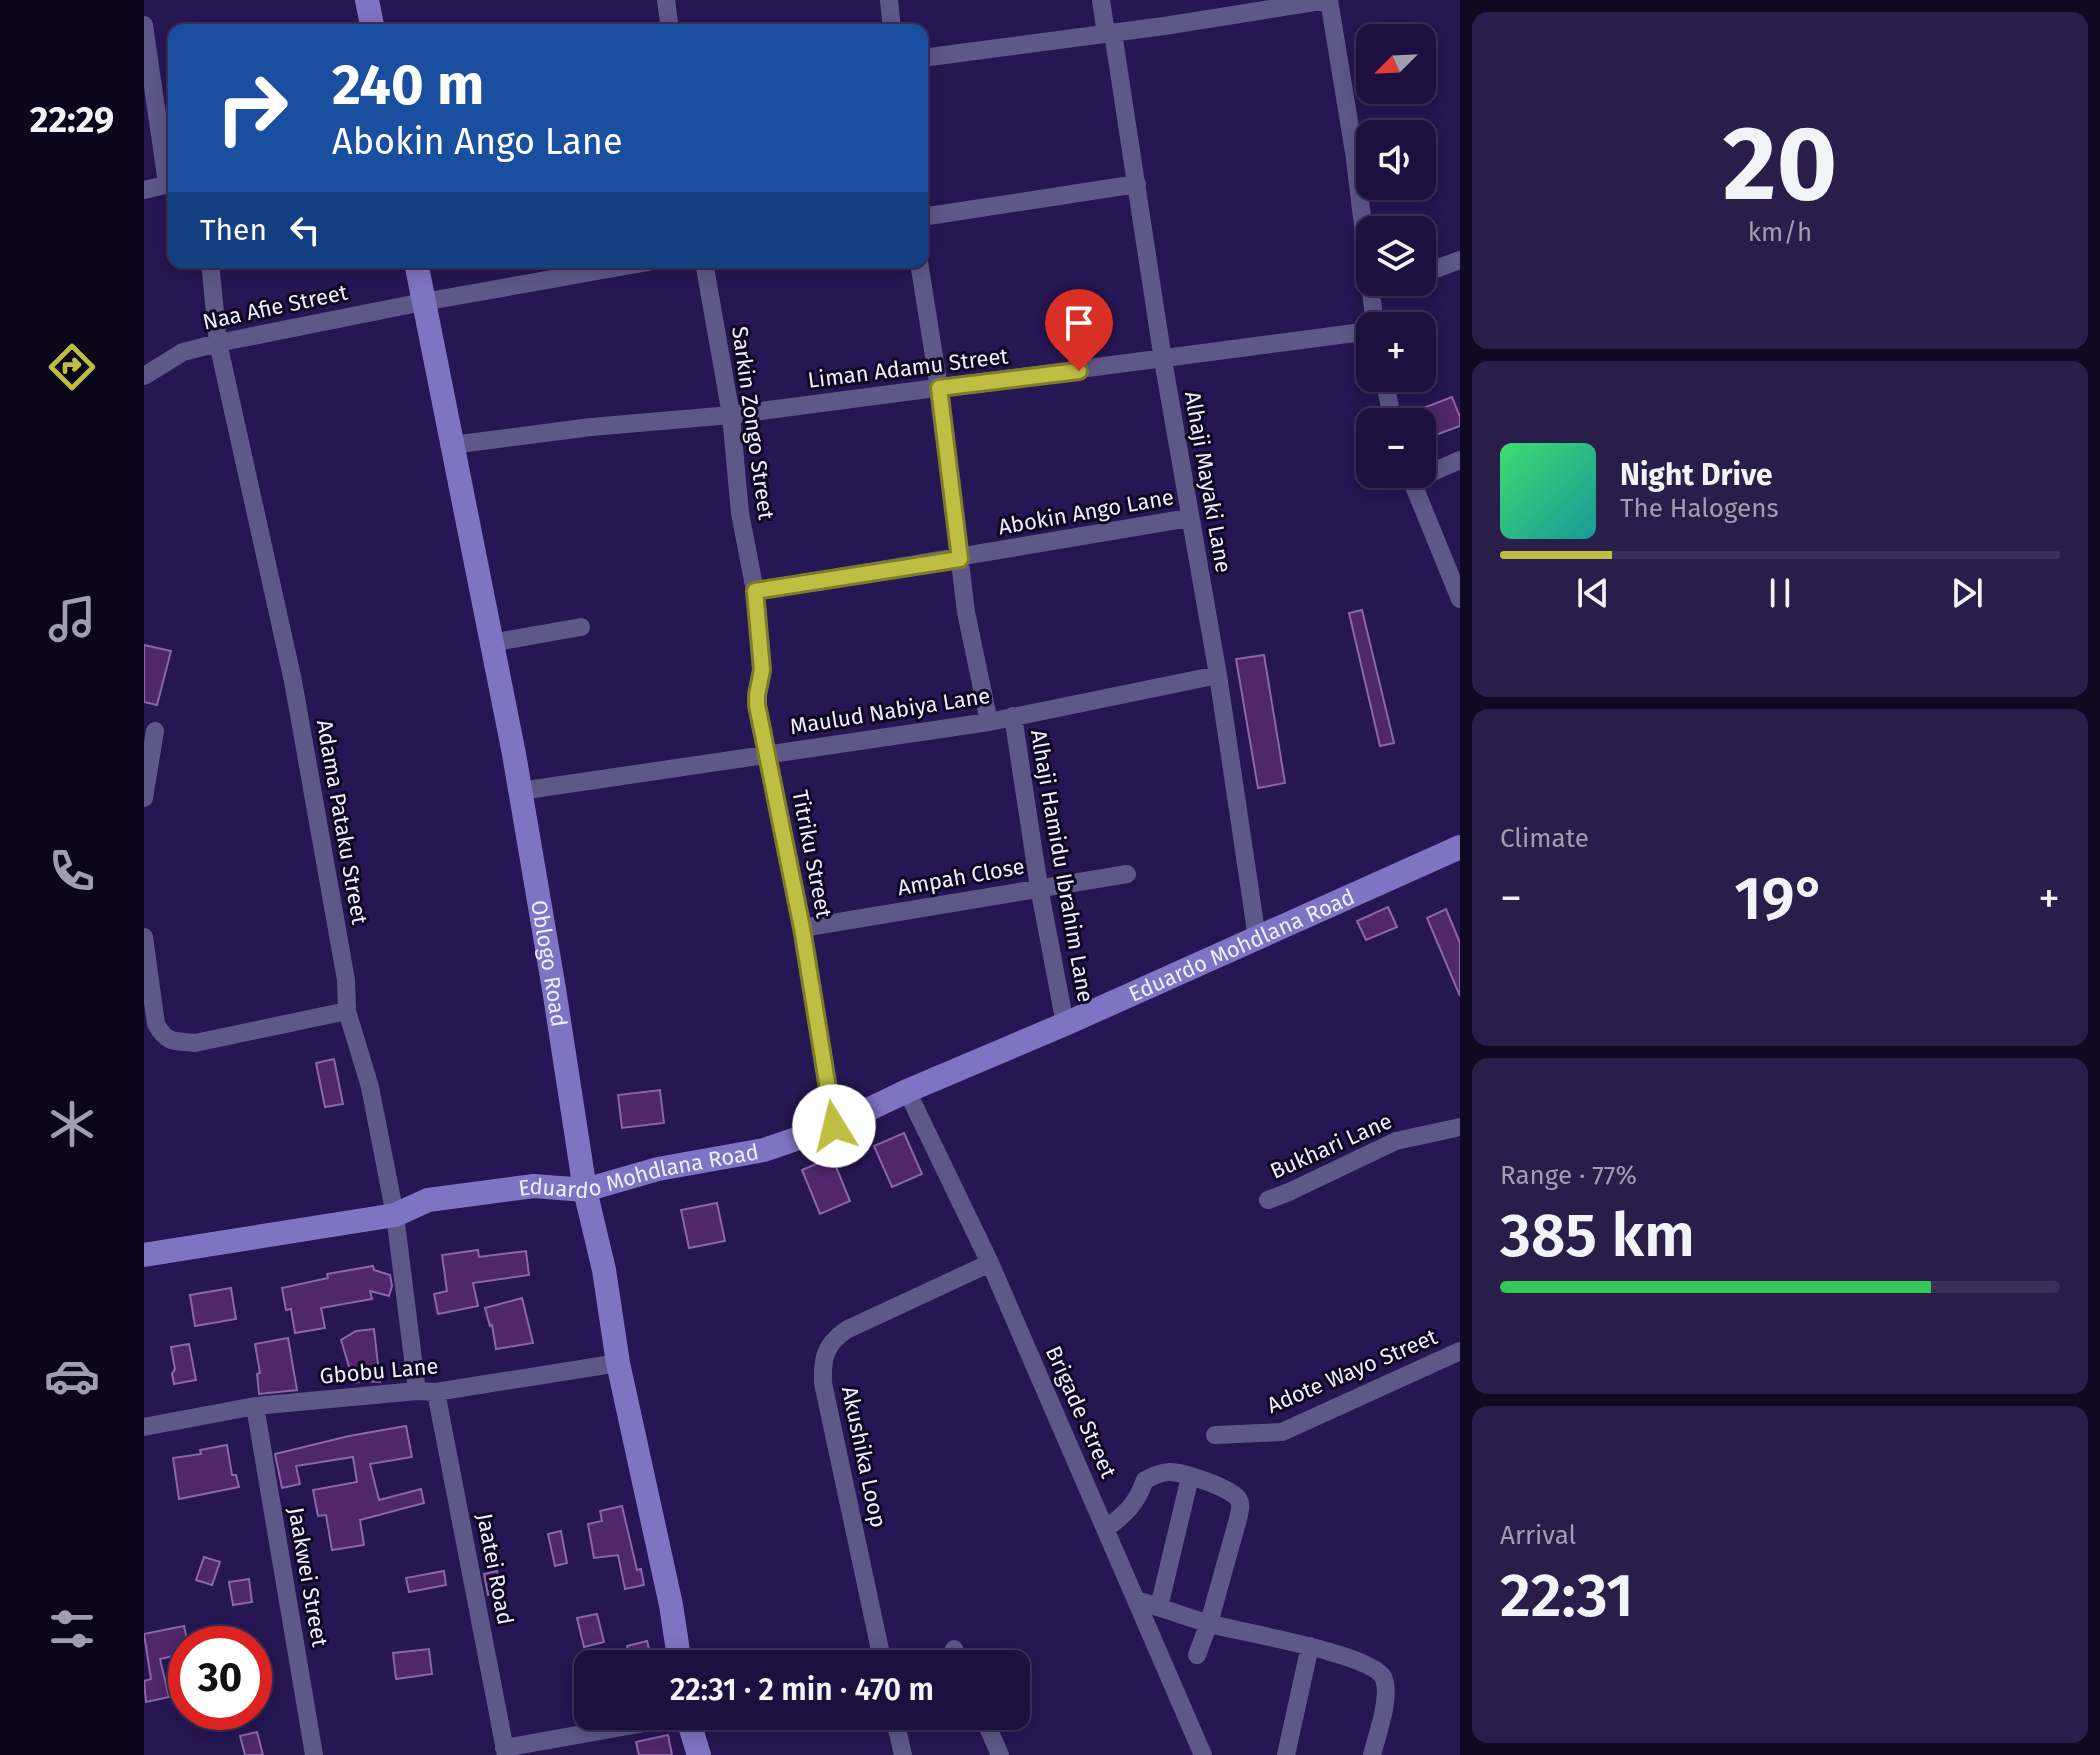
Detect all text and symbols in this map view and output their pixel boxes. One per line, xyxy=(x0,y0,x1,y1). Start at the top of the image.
north arrow xyxy=(1356,24,1436,104)
map controls xyxy=(1356,24,1436,488)
text: 240 m xyxy=(332,52,484,119)
icon: right xyxy=(200,56,304,160)
text: 22:29 xyxy=(30,98,114,142)
text: 20 xyxy=(1723,102,1837,227)
text: Abokin Ango Lane xyxy=(332,120,623,164)
button: sound xyxy=(1356,120,1436,200)
icon: left xyxy=(283,208,327,252)
text: Then xyxy=(200,212,267,248)
button: layers xyxy=(1356,216,1436,296)
text: km/h xyxy=(1748,217,1812,248)
street label: Naa Afie Street xyxy=(200,278,350,336)
pin xyxy=(1045,289,1113,371)
icon: arrive xyxy=(1057,301,1101,345)
button: + xyxy=(1356,312,1436,392)
street label: Sarkin Zongo Street xyxy=(726,325,780,521)
icon: directions xyxy=(44,339,100,395)
street label: Liman Adamu Street xyxy=(806,342,1010,394)
street label: Alhaji Mayaki Lane xyxy=(1179,389,1237,575)
button: − xyxy=(1356,408,1436,488)
text: Night Drive xyxy=(1620,457,1773,493)
street label: Abokin Ango Lane xyxy=(996,483,1176,541)
text: The Halogens xyxy=(1620,493,1779,524)
icon: previous xyxy=(1571,571,1615,615)
icon: pause xyxy=(1758,571,1802,615)
icon: next xyxy=(1945,571,1989,615)
icon: music xyxy=(44,591,100,647)
street label: Maulud Nabiya Lane xyxy=(788,682,992,740)
street label: Adama Pataku Street xyxy=(311,718,373,926)
street label: Alhaji Hamidu Ibrahim Lane xyxy=(1025,728,1099,1004)
street label: Titriku Street xyxy=(786,788,838,920)
text: Climate xyxy=(1500,823,1589,854)
icon: phone xyxy=(44,843,100,899)
street label: Ampah Close xyxy=(895,853,1027,901)
text: 19° xyxy=(1734,863,1826,935)
text: − xyxy=(1500,872,1522,925)
text: + xyxy=(2038,872,2060,925)
street label: Eduardo Mohdlana Road xyxy=(1124,883,1359,1007)
street label: Oblogo Road xyxy=(526,898,573,1029)
position arrow xyxy=(792,1084,876,1168)
icon: climate xyxy=(44,1096,100,1152)
street label: Bukhari Lane xyxy=(1266,1107,1396,1185)
street label: Eduardo Mohdlana Road xyxy=(517,1138,761,1204)
text: Range · 77% xyxy=(1500,1160,1637,1191)
text: 385 km xyxy=(1500,1200,1695,1272)
street label: Adote Wayo Street xyxy=(1263,1323,1441,1419)
street label: Brigade Street xyxy=(1040,1342,1122,1482)
icon: car xyxy=(44,1348,100,1404)
street label: Gbobu Lane xyxy=(319,1352,439,1390)
street label: Akushika Loop xyxy=(836,1384,892,1530)
street label: Jaakwei Street xyxy=(282,1505,334,1649)
street label: Jaatei Road xyxy=(471,1511,519,1627)
text: Arrival xyxy=(1500,1520,1576,1551)
text: 22:31 xyxy=(1500,1560,1634,1632)
icon: filters xyxy=(44,1601,100,1657)
speed limit sign: 30 xyxy=(168,1626,272,1730)
text: 22:31 · 2 min · 470 m xyxy=(670,1672,934,1708)

